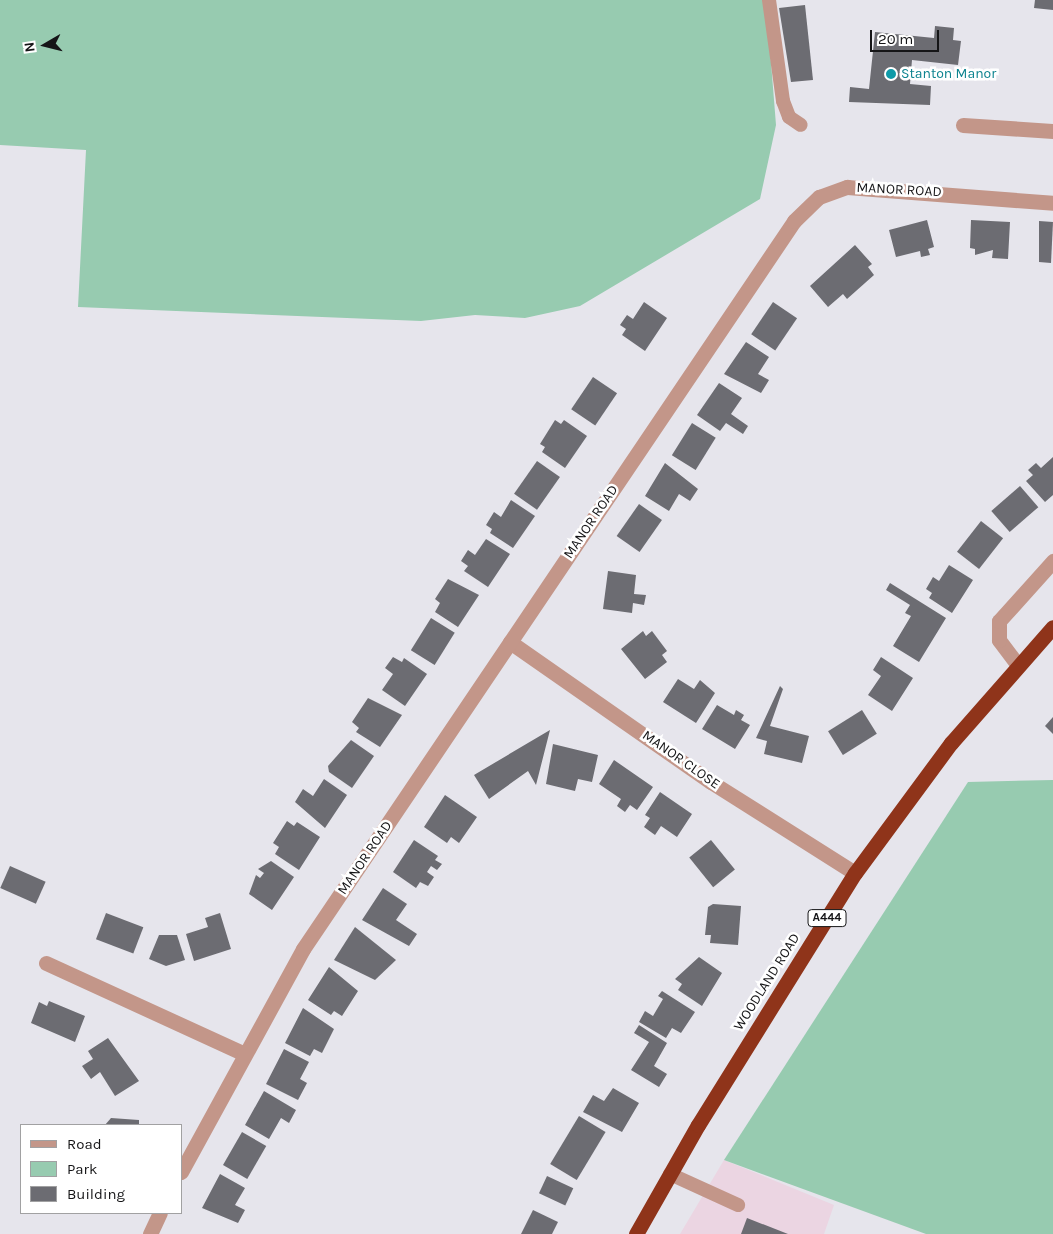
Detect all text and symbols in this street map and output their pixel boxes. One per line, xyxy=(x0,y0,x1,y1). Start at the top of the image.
north arrow xyxy=(20,20,70,70)
scale bar xyxy=(873,20,942,52)
text: 20 m xyxy=(878,30,913,48)
text: N xyxy=(21,41,39,53)
place label: Stanton Manor xyxy=(901,66,996,82)
marker: Stanton Manor xyxy=(885,68,897,80)
street label: MANOR ROAD xyxy=(856,179,942,201)
street label: MANOR ROAD xyxy=(560,482,622,562)
street label: MANOR CLOSE xyxy=(639,727,723,793)
street label: MANOR ROAD xyxy=(334,818,396,898)
road number: A444 xyxy=(807,908,847,928)
street label: WOODLAND ROAD xyxy=(730,930,804,1034)
legend xyxy=(20,1124,182,1214)
text: Road xyxy=(67,1135,102,1153)
text: Park xyxy=(67,1160,97,1178)
text: Building xyxy=(67,1185,125,1203)

